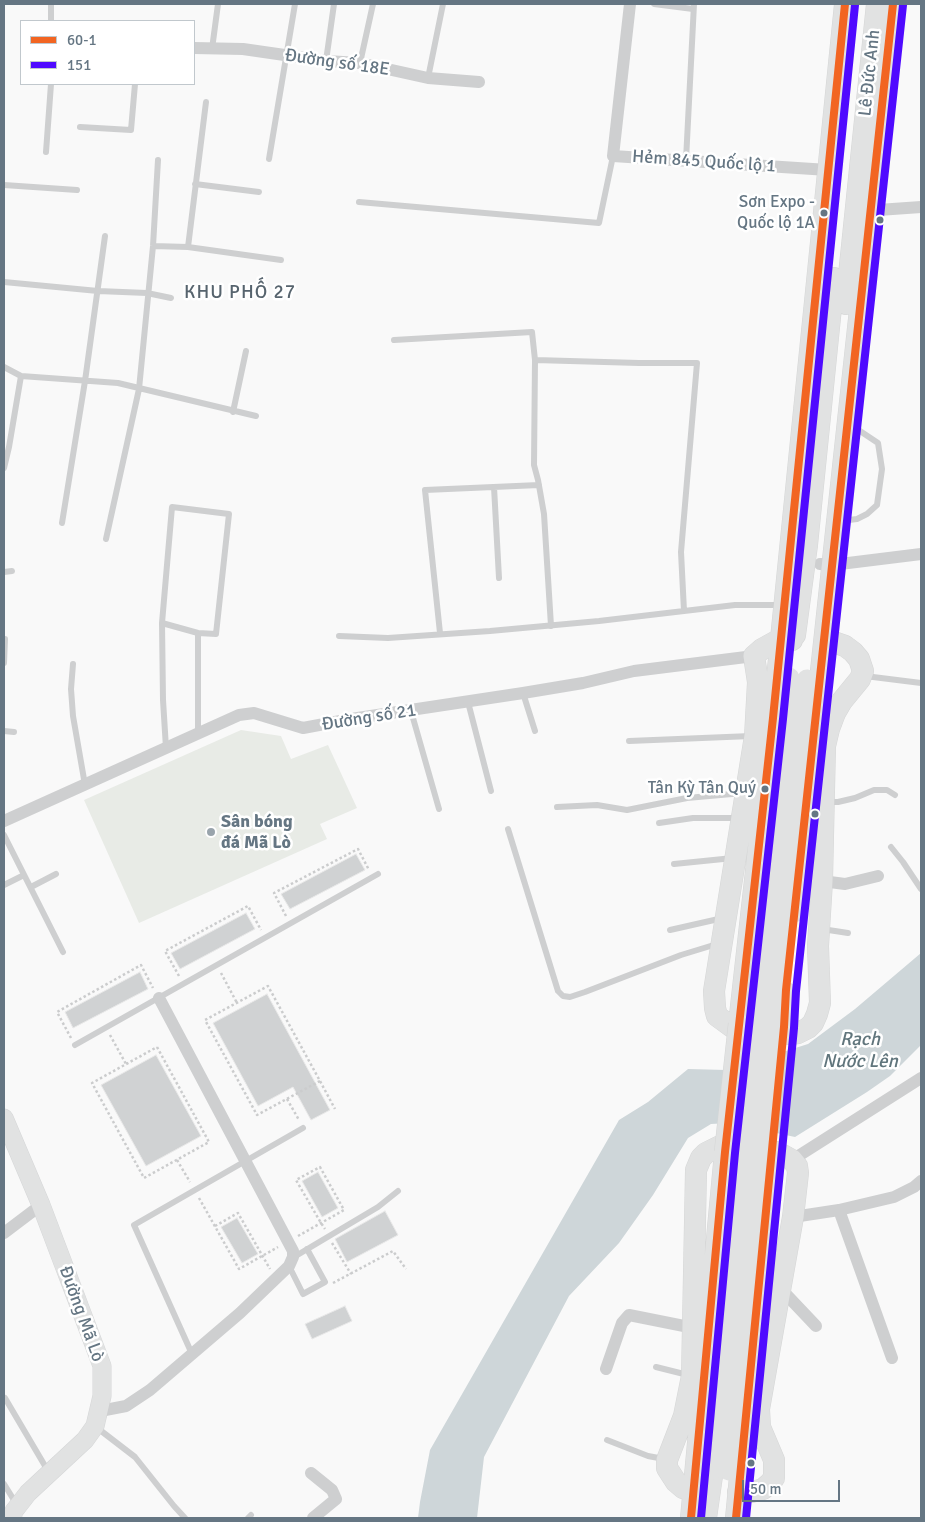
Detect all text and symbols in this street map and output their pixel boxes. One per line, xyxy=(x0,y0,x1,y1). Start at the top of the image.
legend xyxy=(20,20,195,85)
street label: Lê Đức Anh xyxy=(855,29,885,117)
text: 60-1 xyxy=(67,31,97,49)
street label: Đường số 18E xyxy=(283,45,391,81)
text: 151 xyxy=(67,56,91,74)
street label: Hẻm 845 Quốc lộ 1 xyxy=(631,146,777,178)
place label: Sơn Expo - Quốc lộ 1A xyxy=(737,193,815,233)
marker: Sơn Expo - Quốc lộ 1A xyxy=(819,208,829,218)
unlabelled marker xyxy=(875,215,885,225)
district label: KHU PHỐ 27 xyxy=(183,282,297,304)
street label: Đường số 21 xyxy=(320,700,418,736)
place label: Tân Kỳ Tân Quý xyxy=(648,779,756,799)
marker: Tân Kỳ Tân Quý xyxy=(760,784,770,794)
unlabelled marker xyxy=(810,809,820,819)
place label: Sân bóng đá Mã Lò xyxy=(221,811,293,854)
marker: Sân bóng đá Mã Lò xyxy=(205,826,217,838)
water label: Rạch Nước Lên xyxy=(822,1029,898,1073)
street label: Đường Mã Lò xyxy=(54,1263,108,1365)
unlabelled marker xyxy=(746,1458,756,1468)
scale bar xyxy=(745,1470,842,1502)
text: 50 m xyxy=(750,1480,781,1498)

